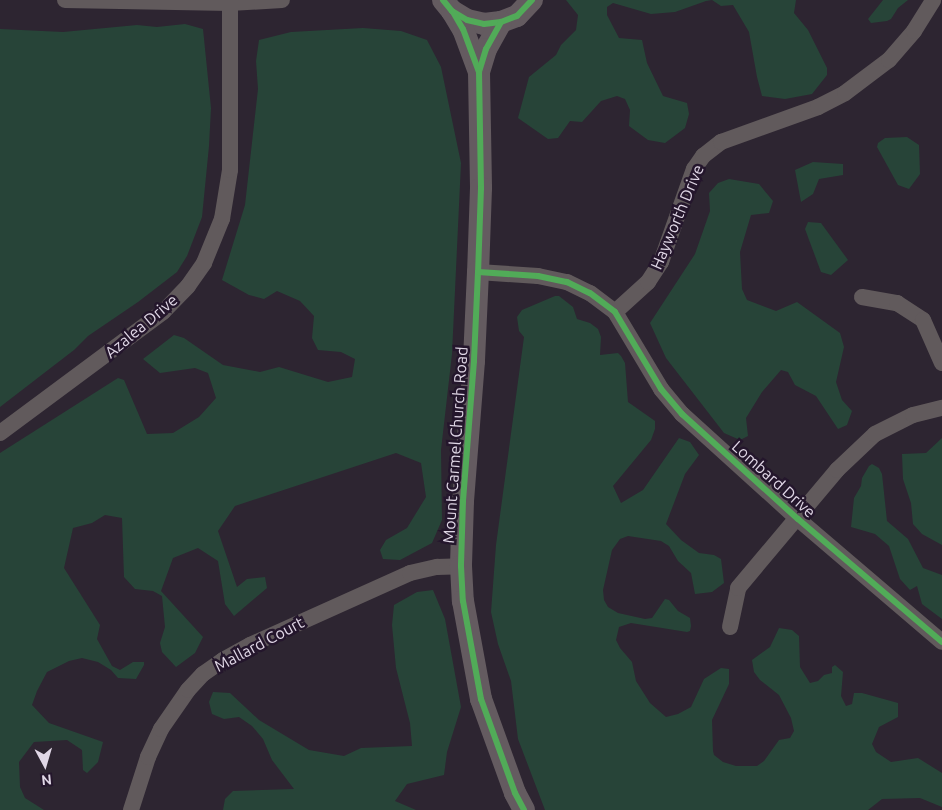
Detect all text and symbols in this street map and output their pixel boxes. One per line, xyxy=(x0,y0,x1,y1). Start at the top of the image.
street label: Hayworth Drive xyxy=(646,162,708,272)
street label: Azalea Drive xyxy=(101,290,181,362)
street label: Mount Carmel Church Road xyxy=(439,346,471,544)
street label: Lombard Drive xyxy=(728,436,820,522)
street label: Mallard Court xyxy=(211,612,307,676)
north arrow xyxy=(20,740,70,790)
text: N xyxy=(41,771,53,788)

